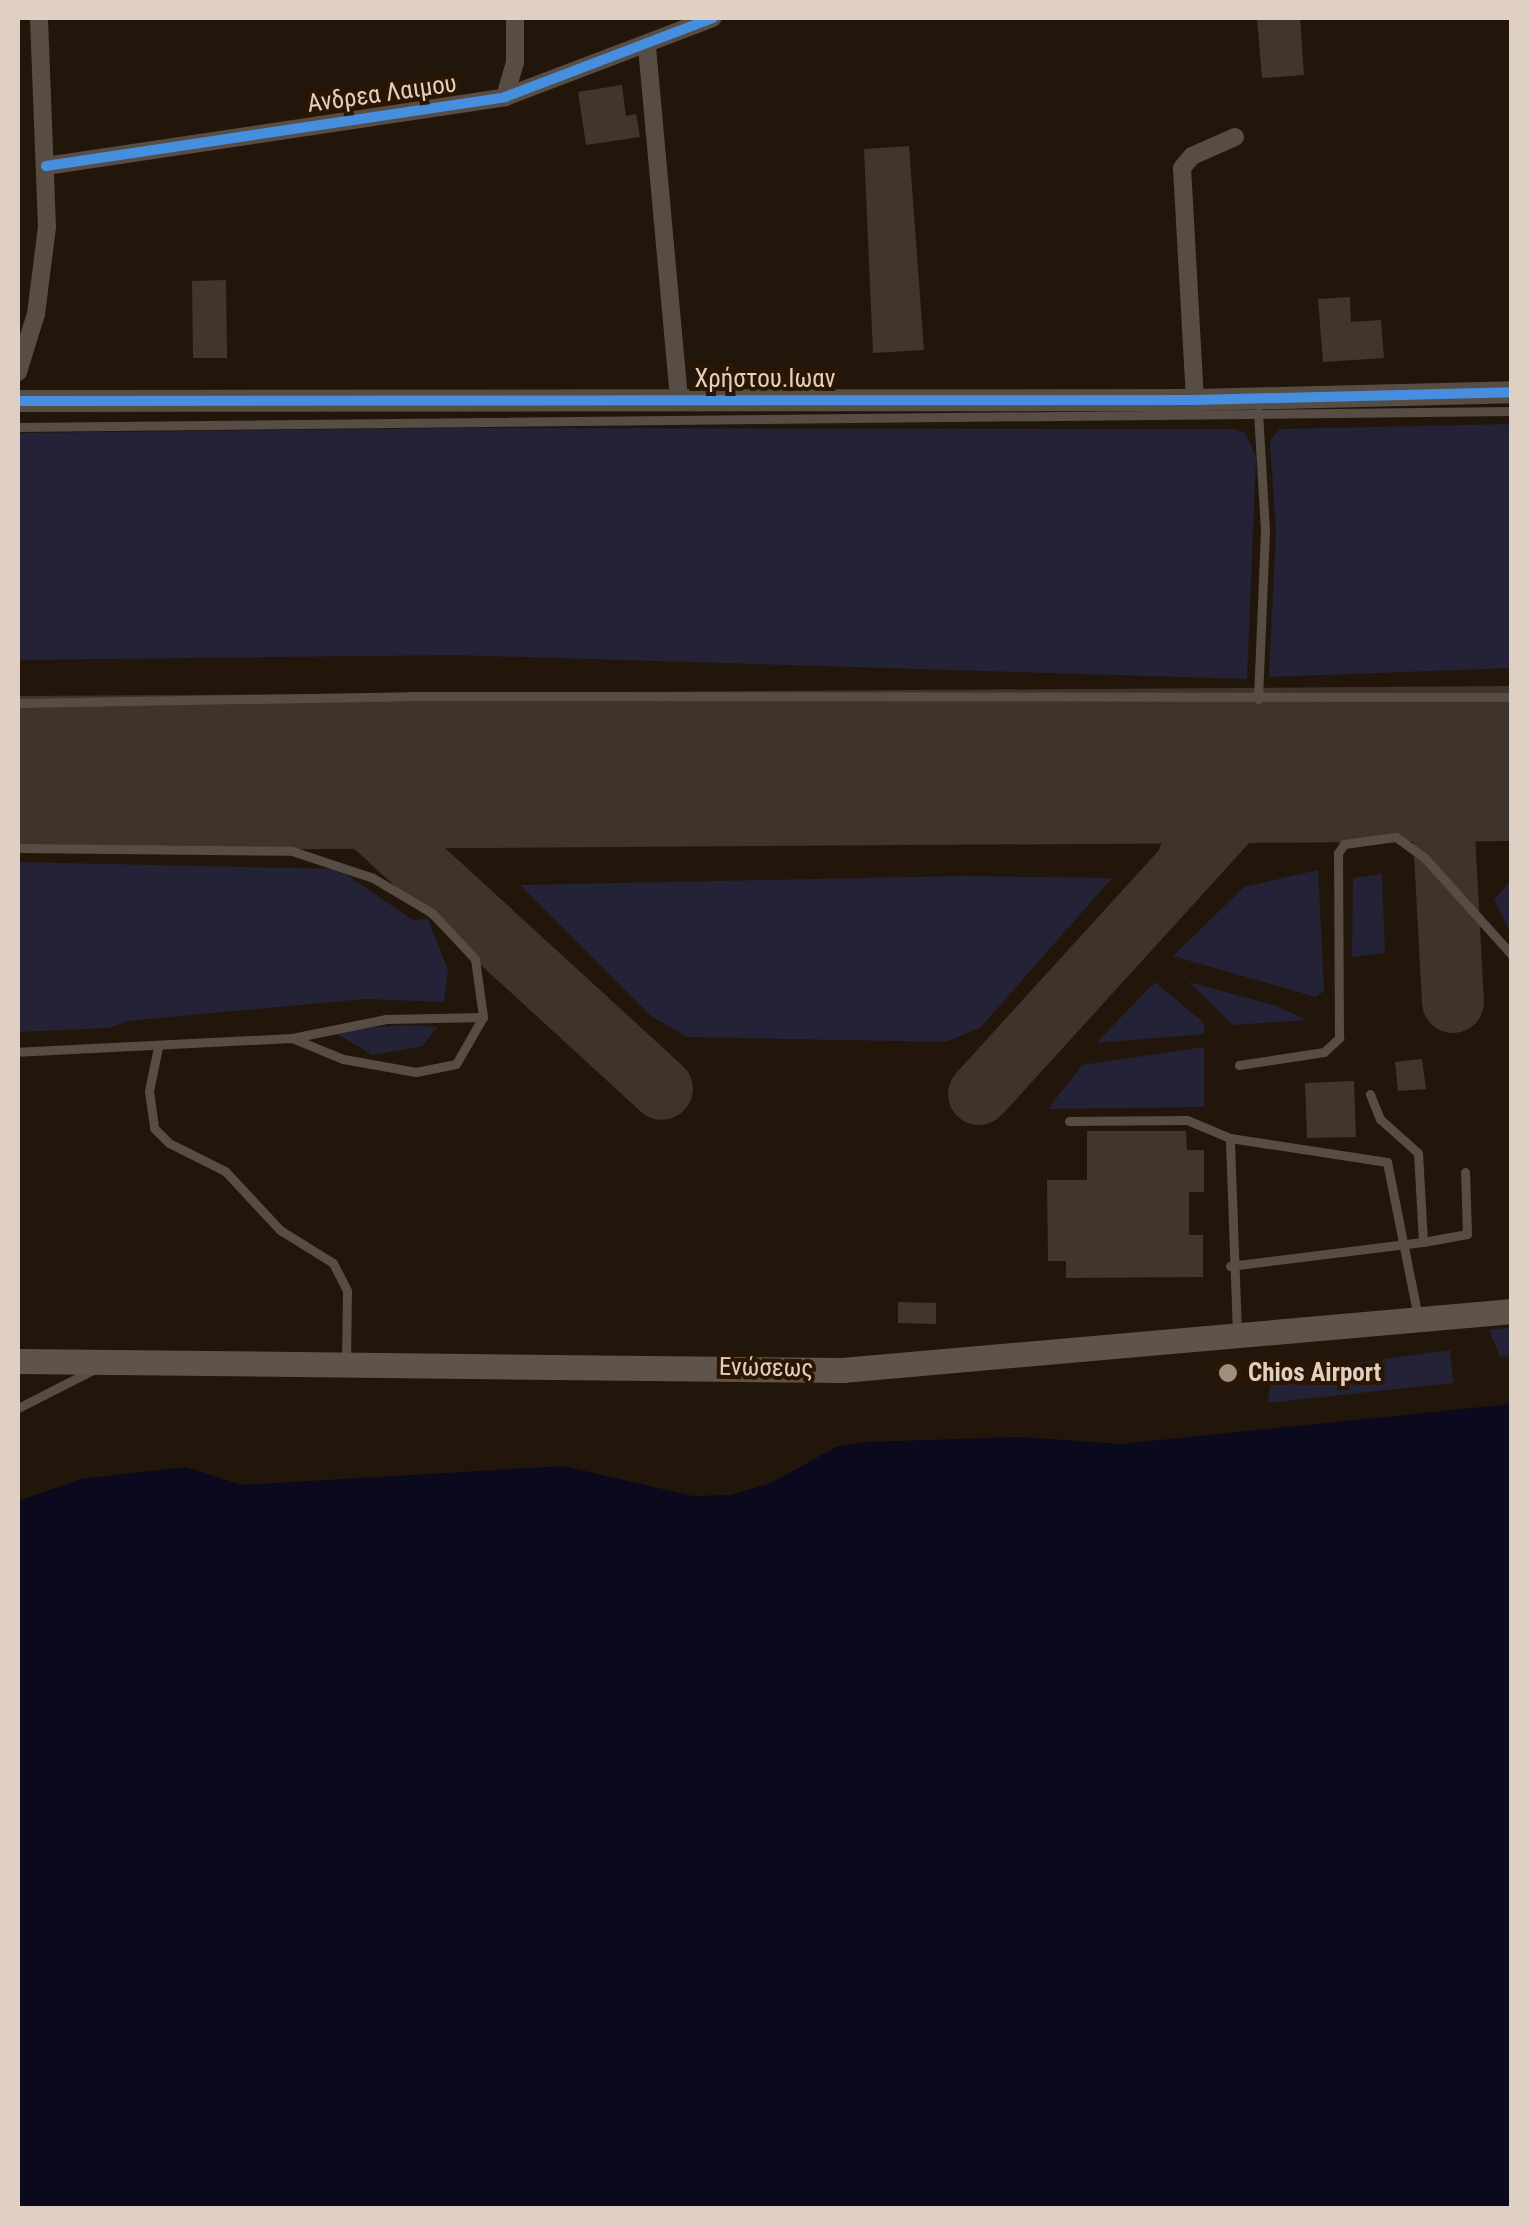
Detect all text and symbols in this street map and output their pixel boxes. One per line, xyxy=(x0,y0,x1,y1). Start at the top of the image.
street label: Ανδρεα Λαιμου xyxy=(305,69,459,119)
street label: Χρήστου.Ιωαν xyxy=(695,364,835,394)
street label: Ενώσεως xyxy=(719,1352,813,1384)
place label: Chios Airport xyxy=(1248,1358,1381,1388)
marker: Chios Airport xyxy=(1217,1362,1239,1384)

